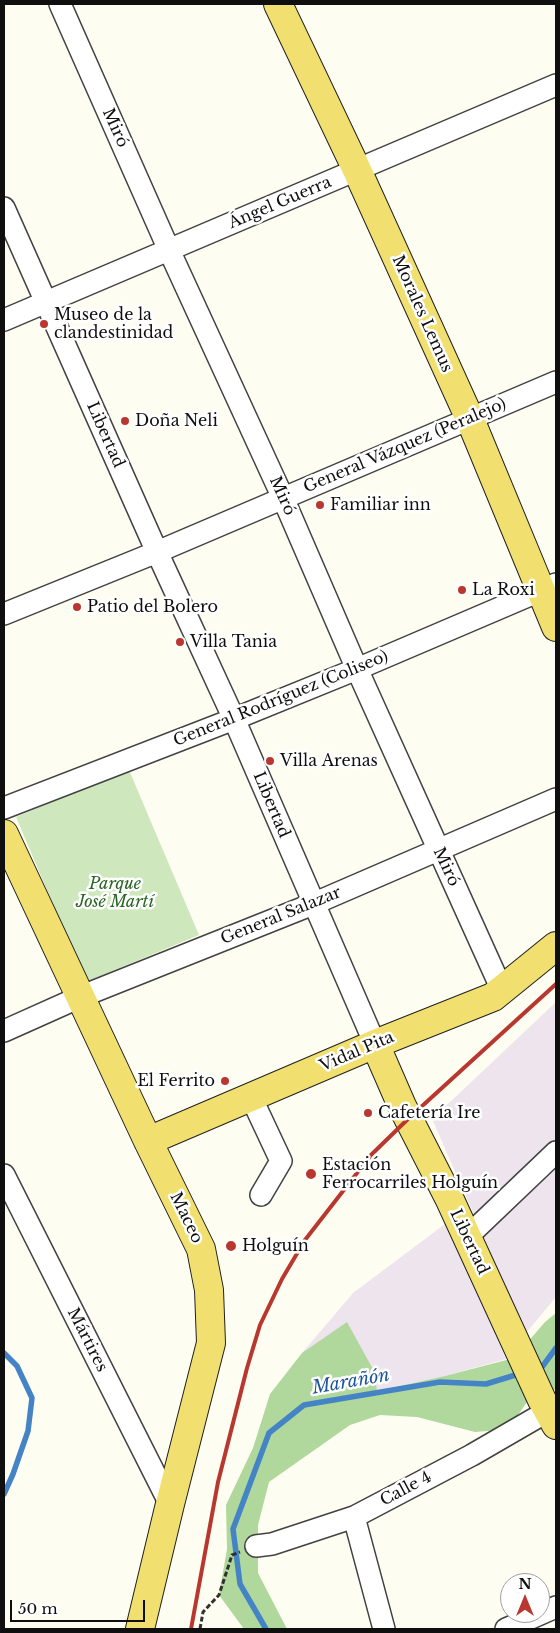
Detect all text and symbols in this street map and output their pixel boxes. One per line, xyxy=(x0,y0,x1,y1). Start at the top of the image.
street label: Miró xyxy=(98,105,132,151)
street label: Ángel Guerra xyxy=(226,173,334,233)
street label: Morales Lemus xyxy=(388,252,456,376)
place label: Museo de la clandestinidad xyxy=(54,305,173,343)
marker: Museo de la clandestinidad xyxy=(38,318,50,330)
street label: General Vázquez (Peralejo) xyxy=(301,395,509,497)
street label: Libertad xyxy=(82,399,128,471)
place label: Doña Neli xyxy=(135,411,218,431)
marker: Doña Neli xyxy=(119,415,131,427)
street label: Miró xyxy=(265,473,299,519)
place label: Familiar inn xyxy=(330,495,431,515)
marker: Familiar inn xyxy=(314,499,326,511)
place label: La Roxi xyxy=(472,580,535,600)
marker: La Roxi xyxy=(456,584,468,596)
place label: Patio del Bolero xyxy=(87,597,218,617)
marker: Patio del Bolero xyxy=(71,601,83,613)
place label: Villa Tania xyxy=(190,632,277,652)
marker: Villa Tania xyxy=(174,636,186,648)
street label: General Rodríguez (Coliseo) xyxy=(171,647,391,751)
place label: Villa Arenas xyxy=(280,751,378,771)
marker: Villa Arenas xyxy=(264,755,276,767)
street label: Libertad xyxy=(248,769,294,841)
street label: Miró xyxy=(429,844,463,890)
park label: Parque José Martí xyxy=(76,874,154,912)
street label: General Salazar xyxy=(218,883,344,949)
street label: Vidal Pita xyxy=(317,1028,397,1076)
place label: El Ferrito xyxy=(137,1071,215,1091)
marker: El Ferrito xyxy=(219,1075,231,1087)
place label: Cafetería Ire xyxy=(378,1103,480,1123)
marker: Cafetería Ire xyxy=(362,1107,374,1119)
place label: Estación Ferrocarriles Holguín xyxy=(322,1155,498,1193)
marker: Estación Ferrocarriles Holguín xyxy=(304,1167,318,1181)
street label: Maceo xyxy=(165,1189,207,1247)
street label: Libertad xyxy=(445,1206,493,1278)
place label: Holguín xyxy=(242,1236,309,1256)
marker: Holguín xyxy=(224,1239,238,1253)
street label: Mártires xyxy=(63,1305,111,1375)
water label: Marañón xyxy=(311,1365,391,1399)
street label: Calle 4 xyxy=(377,1468,435,1510)
north arrow xyxy=(500,1573,550,1623)
text: N xyxy=(518,1575,532,1593)
scale bar xyxy=(12,1590,148,1622)
text: 50 m xyxy=(18,1599,58,1618)

